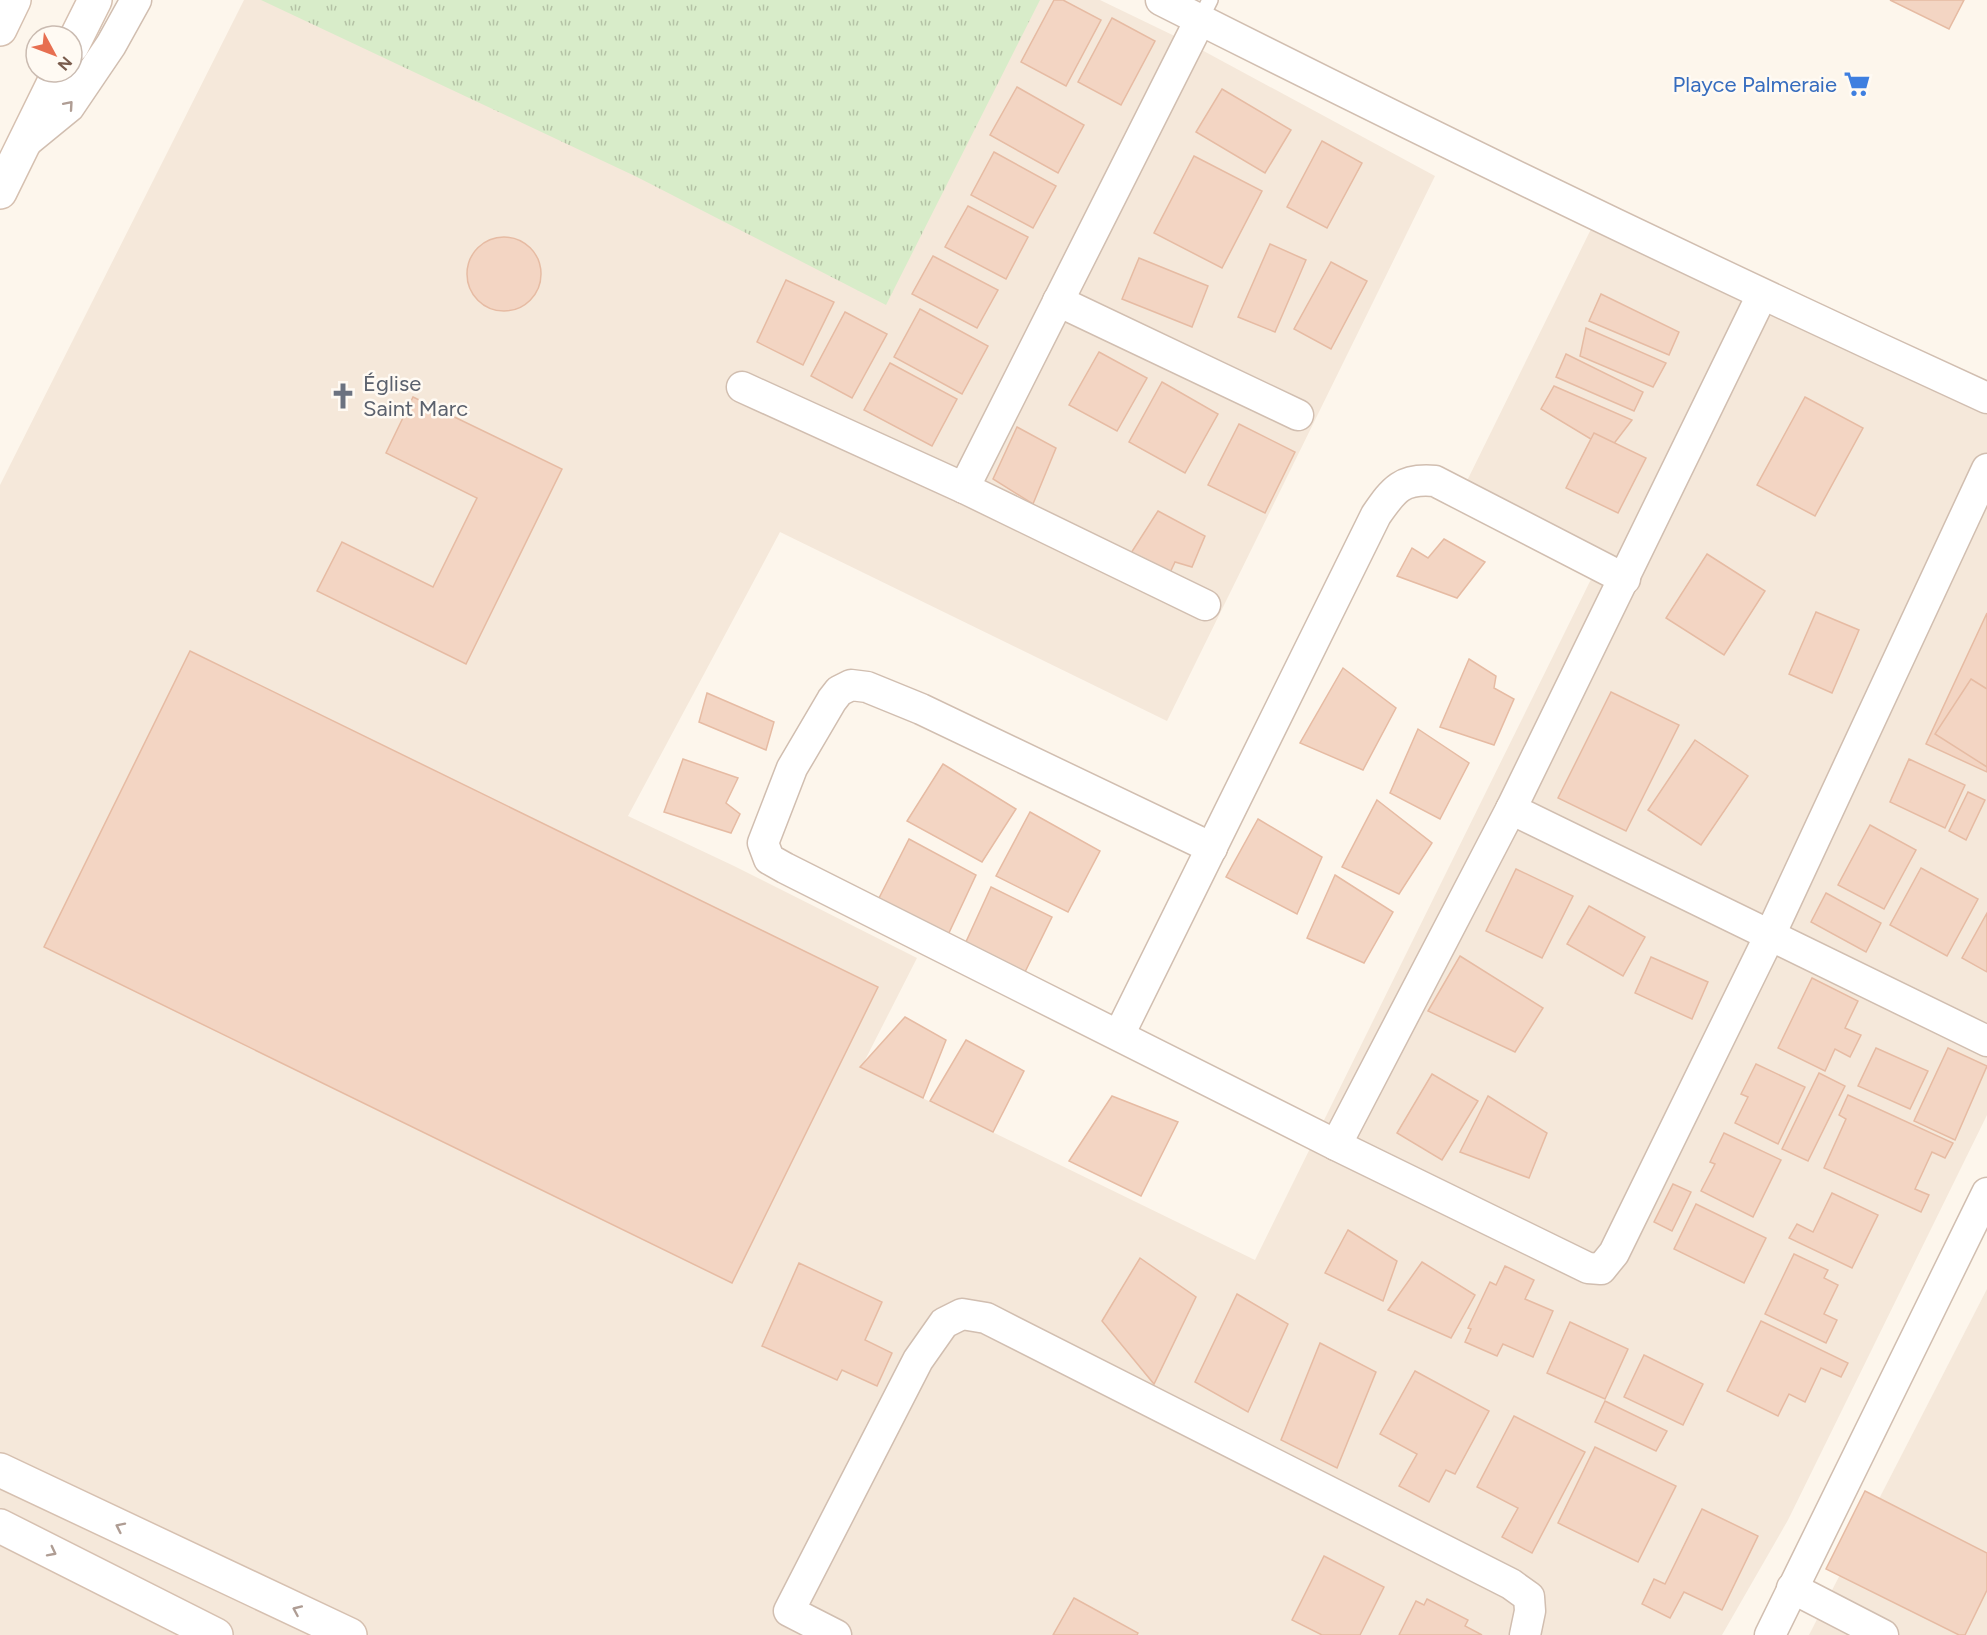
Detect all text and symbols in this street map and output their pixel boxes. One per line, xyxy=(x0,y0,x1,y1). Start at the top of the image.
north arrow xyxy=(24,24,84,84)
text: N xyxy=(54,53,76,74)
supermarket icon: Playce Palmeraie xyxy=(1842,69,1872,99)
place label: Playce Palmeraie xyxy=(1673,71,1837,98)
one-way arrow xyxy=(62,101,73,111)
place label: Église Saint Marc xyxy=(363,370,468,422)
church icon: Église Saint Marc xyxy=(328,381,358,411)
one-way arrow xyxy=(116,1523,127,1535)
one-way arrow xyxy=(46,1545,57,1556)
one-way arrow xyxy=(293,1605,304,1617)

